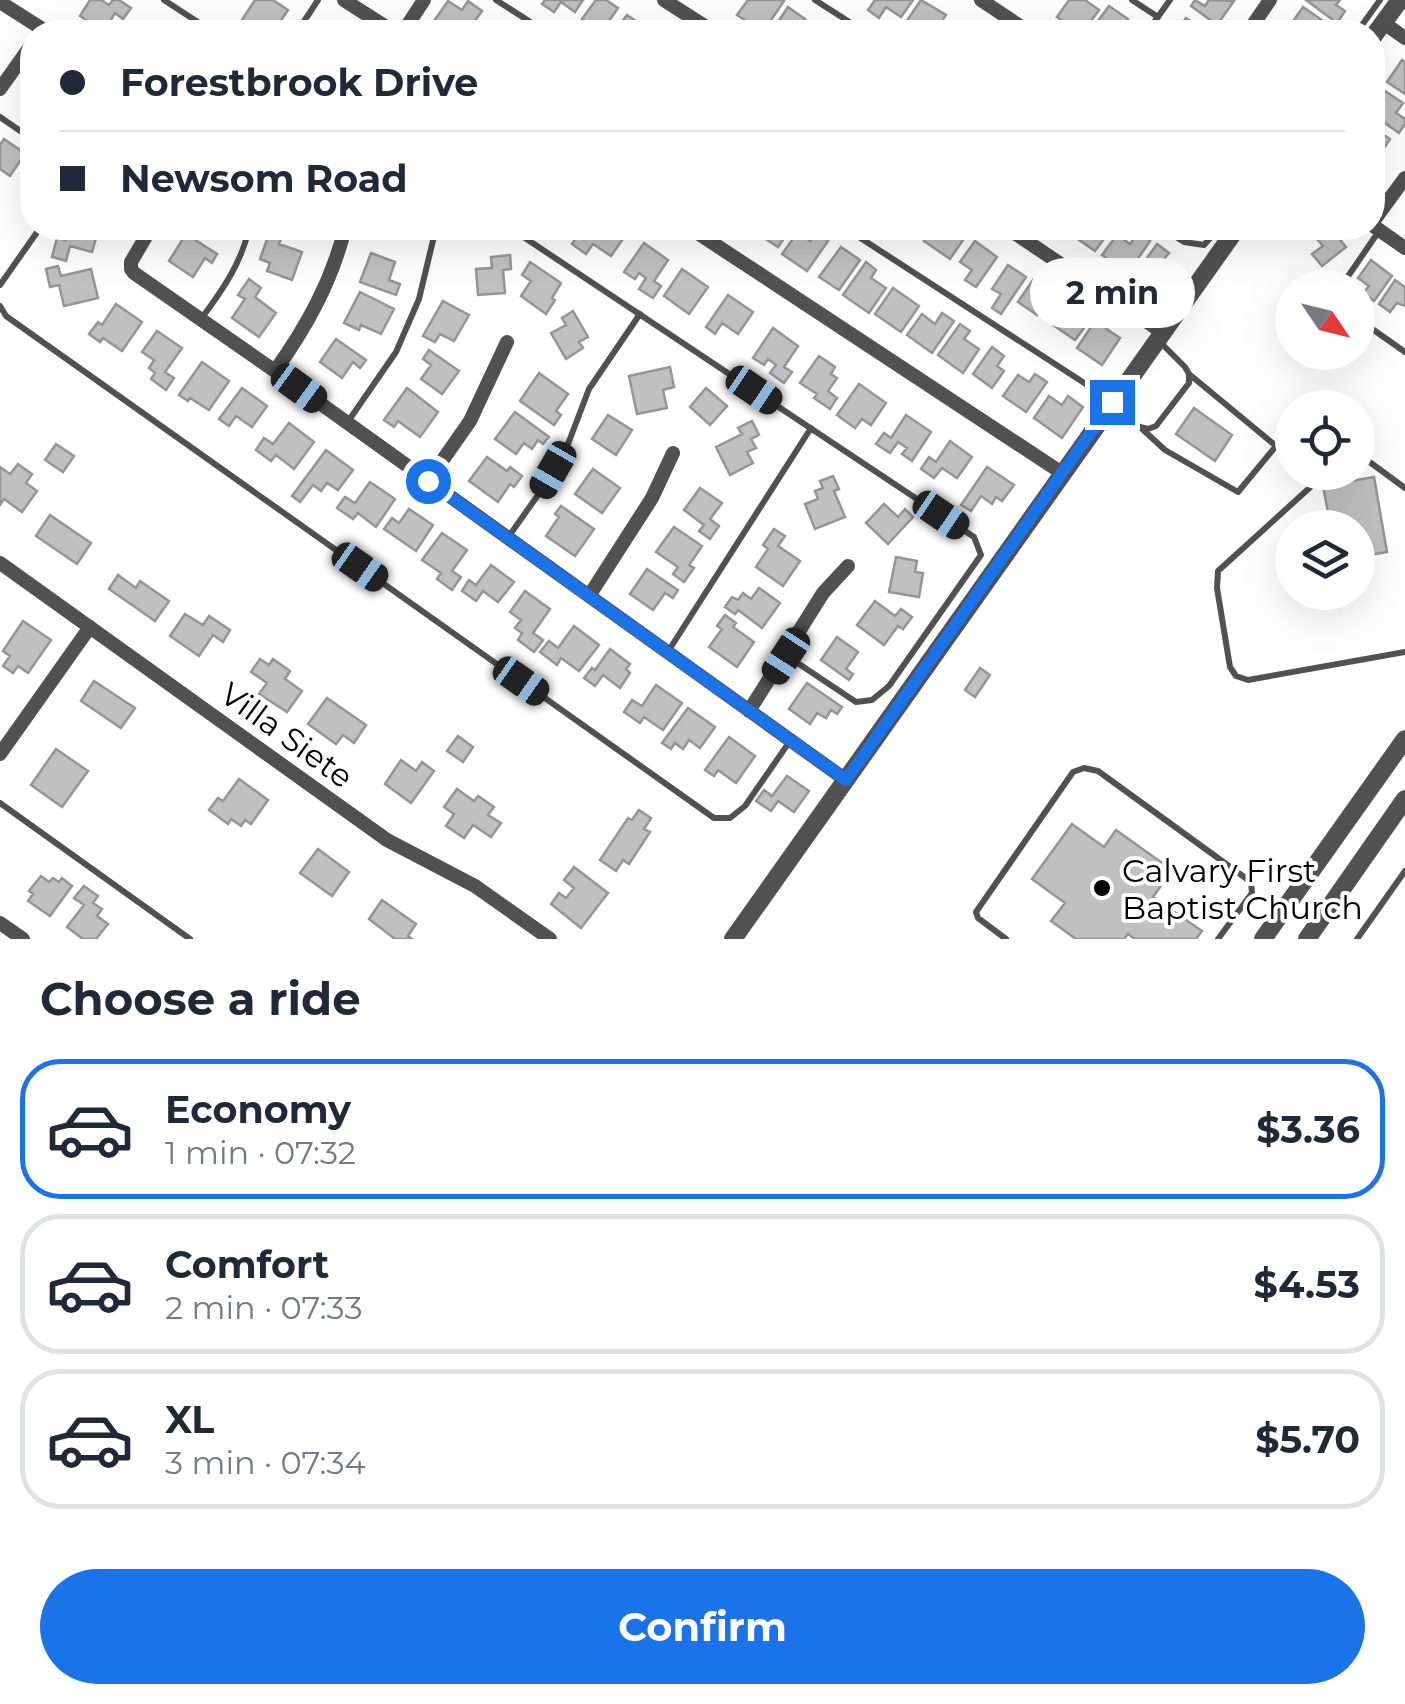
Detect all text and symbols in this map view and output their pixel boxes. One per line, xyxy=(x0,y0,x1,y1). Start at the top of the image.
text: Forestbrook Drive xyxy=(120,59,478,106)
text: Newsom Road xyxy=(120,155,408,202)
callout: 2 min xyxy=(1030,257,1194,327)
north arrow xyxy=(1275,270,1375,370)
map controls xyxy=(1275,270,1375,610)
text: 2 min xyxy=(1066,273,1159,312)
car xyxy=(266,358,332,418)
car xyxy=(721,361,787,419)
route end xyxy=(1090,380,1135,425)
button: locate xyxy=(1275,390,1375,490)
car xyxy=(525,437,581,503)
route start xyxy=(406,459,451,504)
car xyxy=(908,486,974,544)
button: layers xyxy=(1275,510,1375,610)
car xyxy=(327,538,393,596)
car xyxy=(757,623,815,689)
car xyxy=(488,652,554,710)
street label: Villa Siete xyxy=(213,674,361,796)
place label: Calvary First Baptist Church xyxy=(1122,851,1363,927)
marker: Calvary First Baptist Church xyxy=(1091,877,1113,899)
text: Choose a ride xyxy=(40,971,361,1026)
icon: car xyxy=(45,1084,135,1174)
text: Economy xyxy=(165,1086,351,1133)
text: $3.36 xyxy=(1256,1106,1360,1153)
text: 1 min · 07:32 xyxy=(165,1133,356,1172)
icon: car xyxy=(45,1239,135,1329)
text: Comfort xyxy=(165,1241,329,1288)
text: $4.53 xyxy=(1254,1261,1360,1308)
text: 2 min · 07:33 xyxy=(165,1288,362,1327)
icon: car xyxy=(45,1394,135,1484)
text: XL xyxy=(165,1396,214,1443)
text: $5.70 xyxy=(1255,1416,1360,1463)
text: 3 min · 07:34 xyxy=(165,1443,366,1482)
button: Confirm xyxy=(40,1569,1365,1684)

